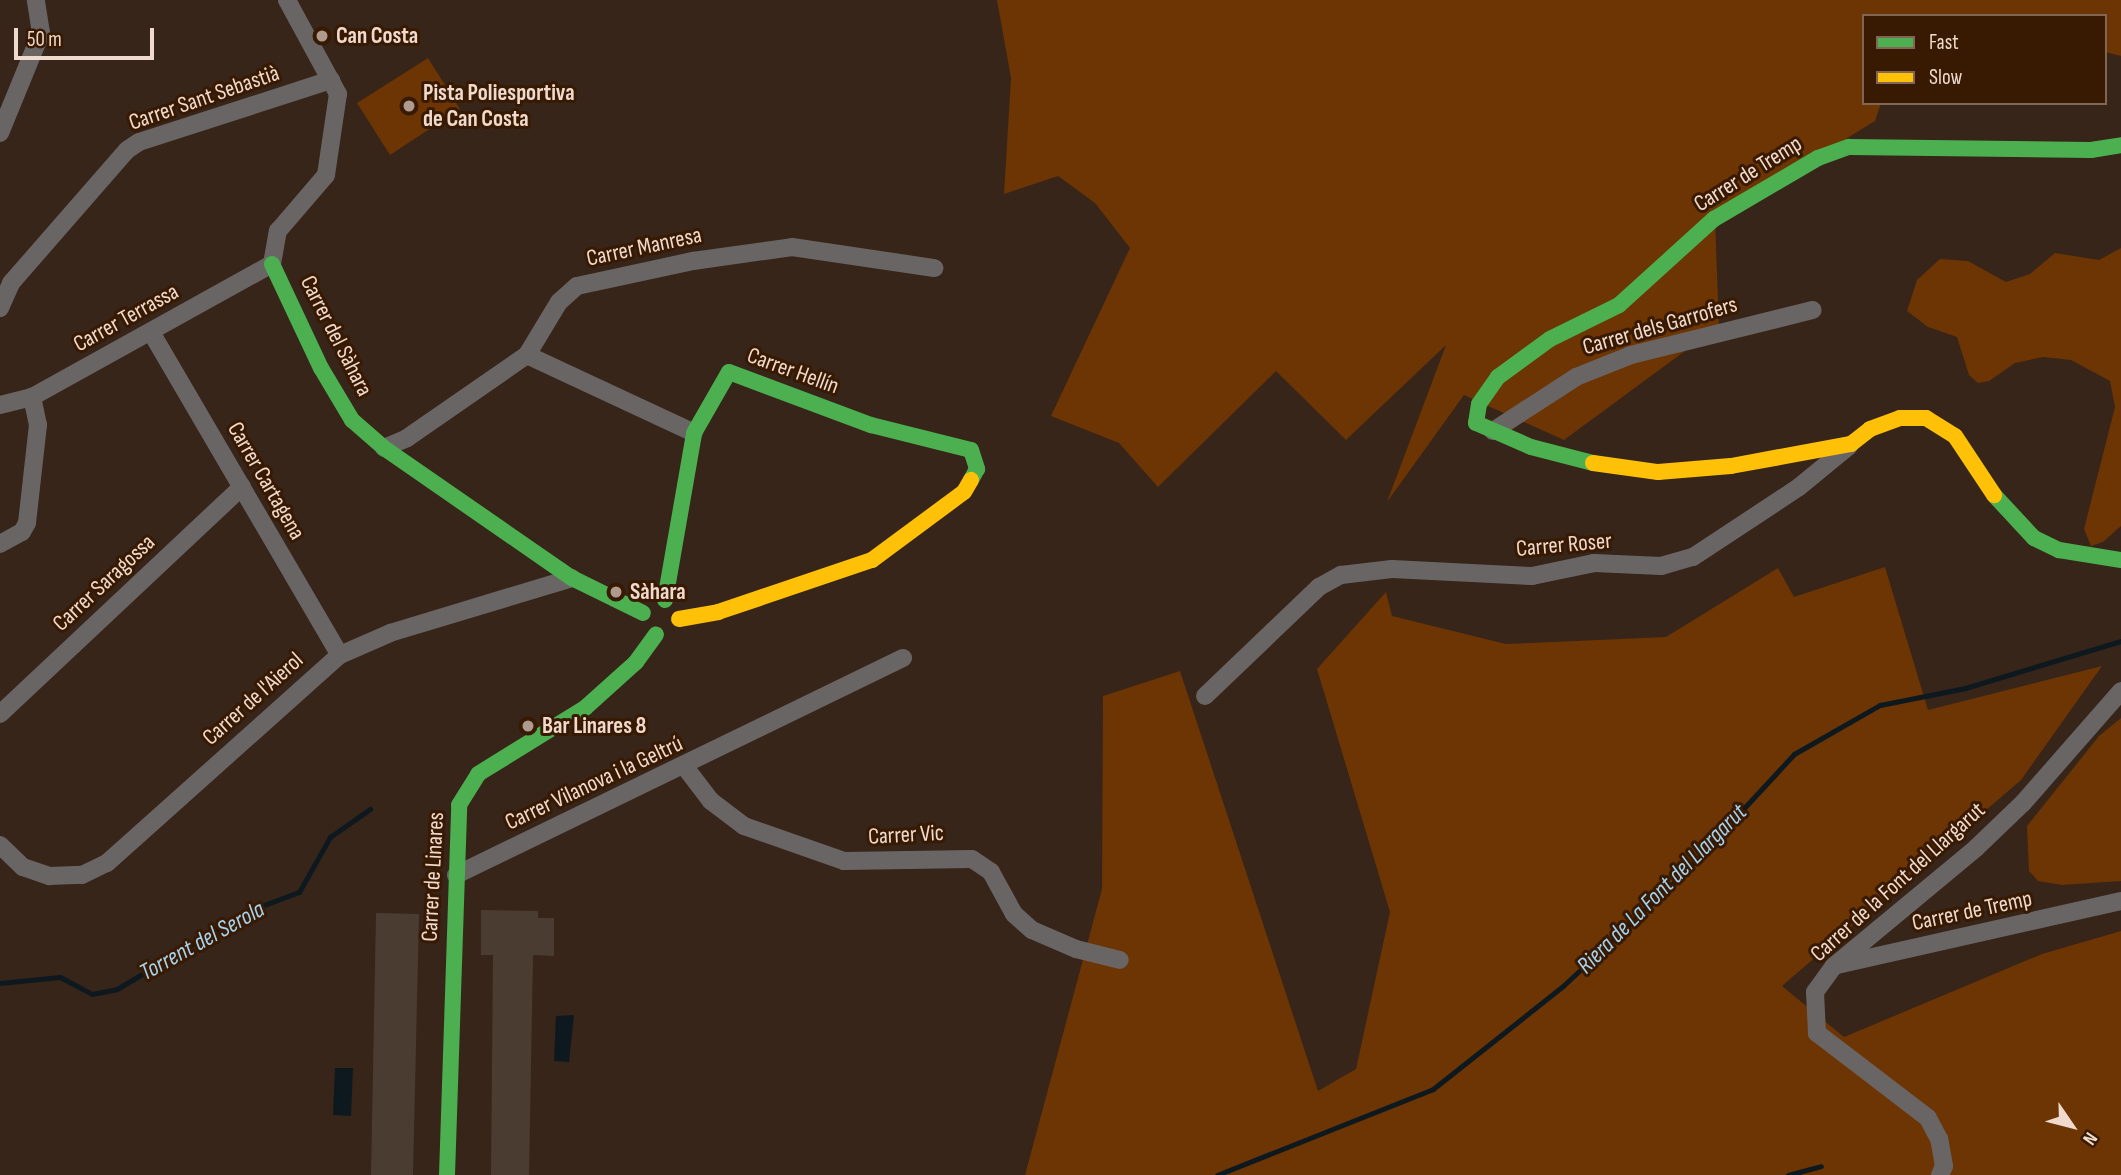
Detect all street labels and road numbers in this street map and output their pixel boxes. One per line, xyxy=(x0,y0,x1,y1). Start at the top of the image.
street label: Carrer Sant Sebastià xyxy=(125,59,283,137)
street label: Carrer de Tremp xyxy=(1689,130,1807,218)
street label: Carrer Manresa xyxy=(584,221,704,273)
street label: Carrer del Sàhara xyxy=(294,271,378,401)
street label: Carrer Terrassa xyxy=(69,278,183,358)
street label: Carrer dels Garrofers xyxy=(1580,291,1740,361)
street label: Carrer Hellín xyxy=(743,342,843,400)
street label: Carrer Cartagena xyxy=(221,417,311,545)
street label: Carrer Roser xyxy=(1515,527,1613,563)
street label: Carrer Saragossa xyxy=(47,529,161,637)
street label: Carrer de l'Aierol xyxy=(197,647,309,751)
street label: Carrer Vilanova i la Geltrú xyxy=(501,730,687,836)
street label: Carrer de la Font del Llargarut xyxy=(1805,796,1991,968)
street label: Carrer de Linares xyxy=(416,812,450,942)
street label: Carrer Vic xyxy=(867,819,945,851)
street label: Carrer de Tremp xyxy=(1910,885,2034,937)

